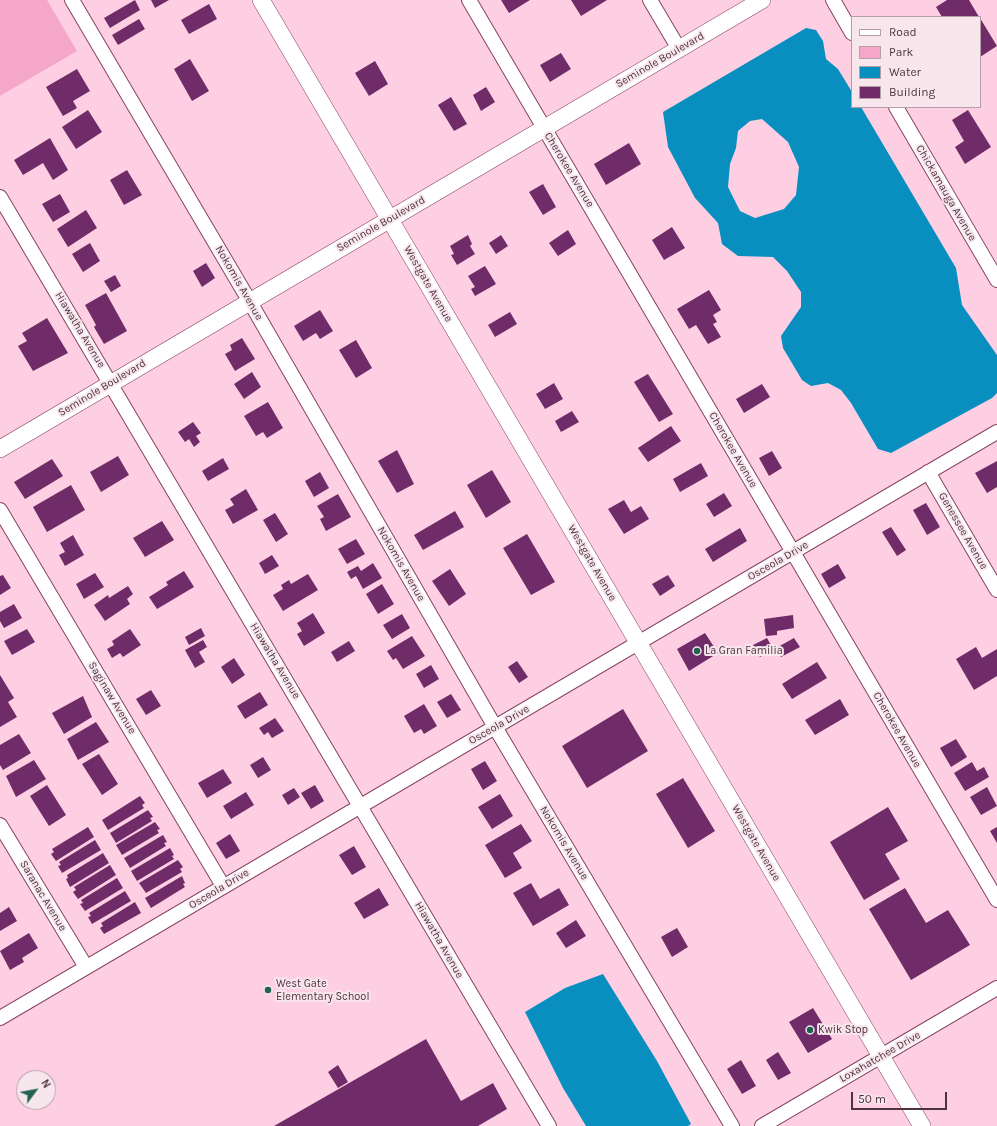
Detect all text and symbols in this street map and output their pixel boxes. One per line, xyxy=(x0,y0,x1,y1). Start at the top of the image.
legend xyxy=(851,16,981,108)
text: Road xyxy=(889,25,917,39)
street label: Seminole Boulevard xyxy=(613,29,707,91)
text: Park xyxy=(889,45,913,59)
text: Water xyxy=(889,65,921,79)
text: Building xyxy=(889,85,935,99)
street label: Cherokee Avenue xyxy=(541,130,597,210)
street label: Chickamauga Avenue xyxy=(913,143,979,243)
street label: Seminole Boulevard xyxy=(334,193,428,255)
street label: Nokomis Avenue xyxy=(212,243,266,323)
street label: Westgate Avenue xyxy=(401,243,455,325)
street label: Hiawatha Avenue xyxy=(52,290,108,370)
street label: Seminole Boulevard xyxy=(56,357,148,419)
street label: Cherokee Avenue xyxy=(706,410,760,490)
street label: Genessee Avenue xyxy=(936,490,990,572)
street label: Westgate Avenue xyxy=(565,522,619,604)
street label: Nokomis Avenue xyxy=(374,524,428,604)
street label: Osceola Drive xyxy=(745,538,811,584)
street label: Hiawatha Avenue xyxy=(247,621,303,701)
place label: La Gran Familia xyxy=(705,644,783,658)
marker: La Gran Familia xyxy=(692,646,702,656)
street label: Saginaw Avenue xyxy=(85,660,139,736)
street label: Cherokee Avenue xyxy=(870,690,924,770)
street label: Osceola Drive xyxy=(466,702,532,748)
street label: Westgate Avenue xyxy=(729,802,783,884)
street label: Nokomis Avenue xyxy=(537,804,591,882)
street label: Saranac Avenue xyxy=(17,858,69,934)
street label: Osceola Drive xyxy=(187,866,251,912)
street label: Hiawatha Avenue xyxy=(412,899,466,981)
place label: West Gate Elementary School xyxy=(276,977,369,1003)
marker: West Gate Elementary School xyxy=(263,985,273,995)
place label: Kwik Stop xyxy=(818,1023,868,1037)
marker: Kwik Stop xyxy=(805,1025,815,1035)
street label: Loxahatchee Drive xyxy=(837,1028,923,1086)
north arrow xyxy=(16,1070,56,1110)
text: N xyxy=(38,1077,53,1091)
scale bar xyxy=(853,1084,949,1110)
text: 50 m xyxy=(858,1092,886,1106)

